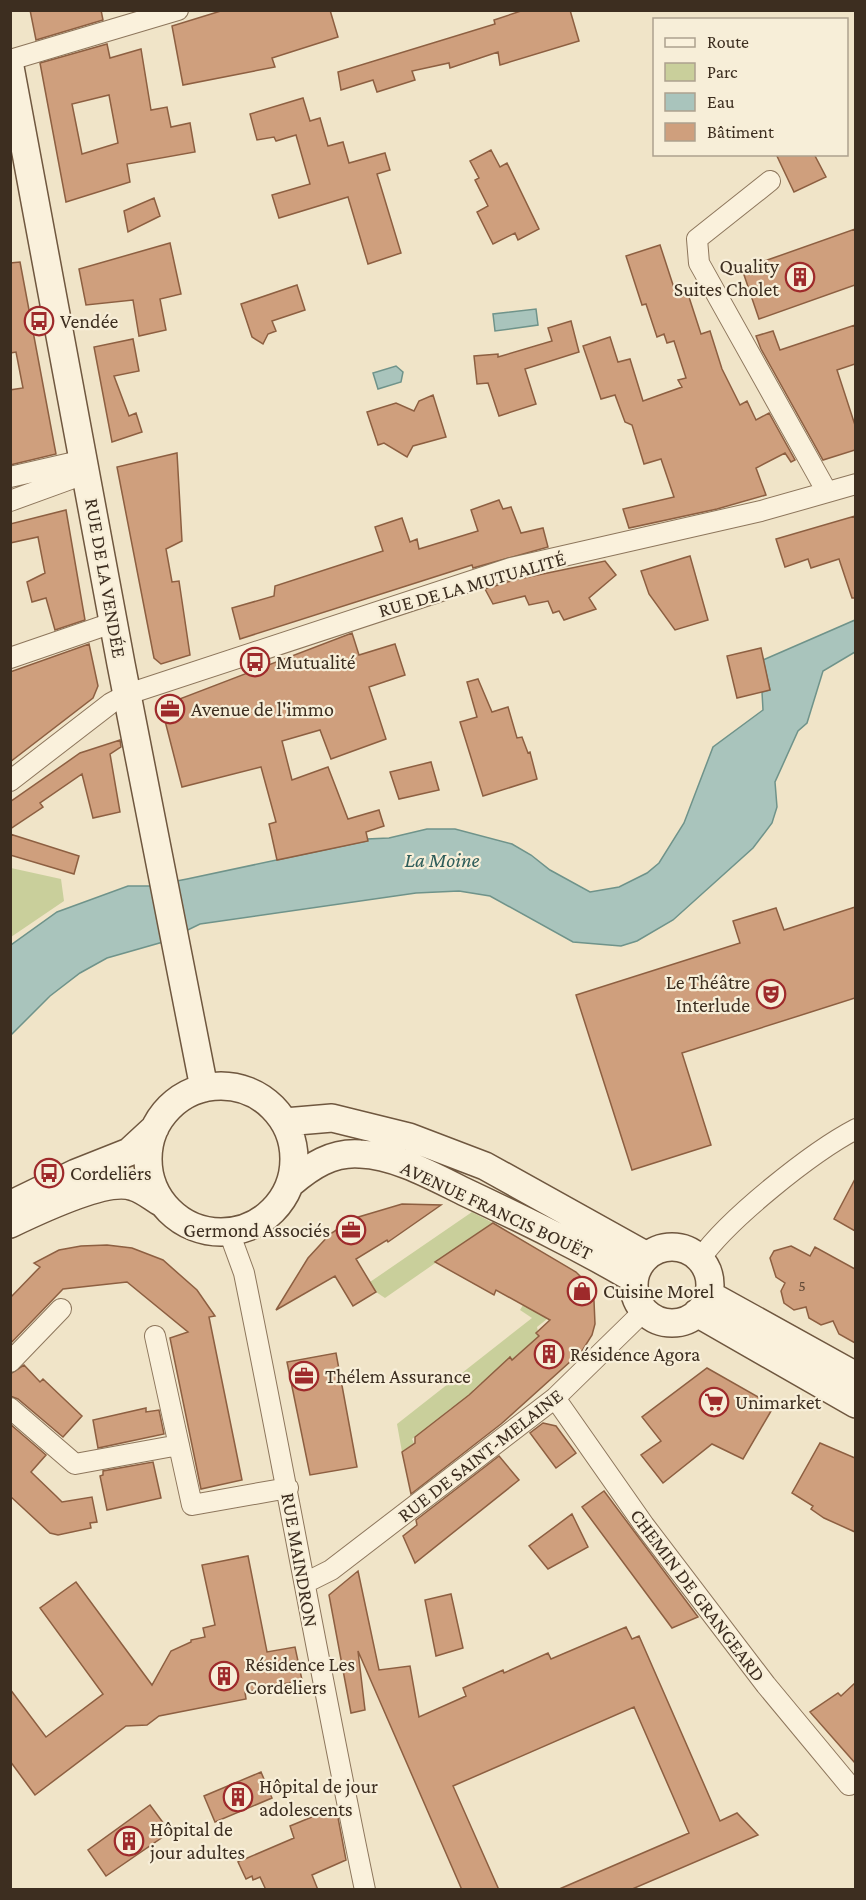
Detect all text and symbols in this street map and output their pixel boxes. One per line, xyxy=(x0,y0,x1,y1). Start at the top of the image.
legend xyxy=(653,18,848,156)
text: Route xyxy=(707,32,749,52)
text: Parc xyxy=(707,62,738,82)
text: Eau xyxy=(707,92,735,112)
text: Bâtiment xyxy=(707,122,775,142)
place label: Quality Suites Cholet xyxy=(674,255,780,300)
building icon: Quality Suites Cholet xyxy=(784,261,816,293)
bus stop icon: Vendée xyxy=(23,305,55,337)
place label: Vendée xyxy=(60,310,118,332)
street label: RUE DE LA VENDÉE xyxy=(81,496,131,660)
street label: RUE DE LA MUTUALITÉ xyxy=(376,547,568,621)
bus stop icon: Mutualité xyxy=(239,646,271,678)
place label: Mutualité xyxy=(276,651,356,673)
office icon: Avenue de l'immo xyxy=(154,693,186,725)
place label: Avenue de l'immo xyxy=(191,698,334,720)
water label: La Moine xyxy=(405,848,480,872)
place label: Le Théâtre Interlude xyxy=(666,971,750,1016)
theatre icon: Le Théâtre Interlude xyxy=(755,978,787,1010)
street label: AVENUE FRANCIS BOUËT xyxy=(398,1156,596,1264)
bus stop icon: Cordeliers xyxy=(33,1157,65,1189)
place label: Cordeliers xyxy=(70,1162,152,1184)
office icon: Germond Associés xyxy=(335,1214,367,1246)
place label: Germond Associés xyxy=(183,1219,330,1241)
shop icon: Cuisine Morel xyxy=(566,1275,598,1307)
house number: 5 xyxy=(798,1277,806,1294)
place label: Cuisine Morel xyxy=(603,1280,714,1302)
building icon: Résidence Agora xyxy=(533,1338,565,1370)
place label: Résidence Agora xyxy=(570,1343,700,1366)
office icon: Thélem Assurance xyxy=(288,1360,320,1392)
place label: Thélem Assurance xyxy=(325,1365,471,1387)
street label: RUE DE SAINT-MELAINE xyxy=(393,1384,567,1526)
supermarket icon: Unimarket xyxy=(698,1386,730,1418)
place label: Unimarket xyxy=(735,1391,821,1413)
street label: RUE MAINDRON xyxy=(277,1491,323,1629)
street label: CHEMIN DE GRANGEARD xyxy=(626,1504,770,1686)
place label: Résidence Les Cordeliers xyxy=(245,1653,355,1698)
building icon: Résidence Les Cordeliers xyxy=(208,1660,240,1692)
place label: Hôpital de jour adolescents xyxy=(259,1775,378,1820)
building icon: Hôpital de jour adolescents xyxy=(222,1781,254,1813)
place label: Hôpital de jour adultes xyxy=(149,1818,245,1864)
building icon: Hôpital de jour adultes xyxy=(113,1825,145,1857)

